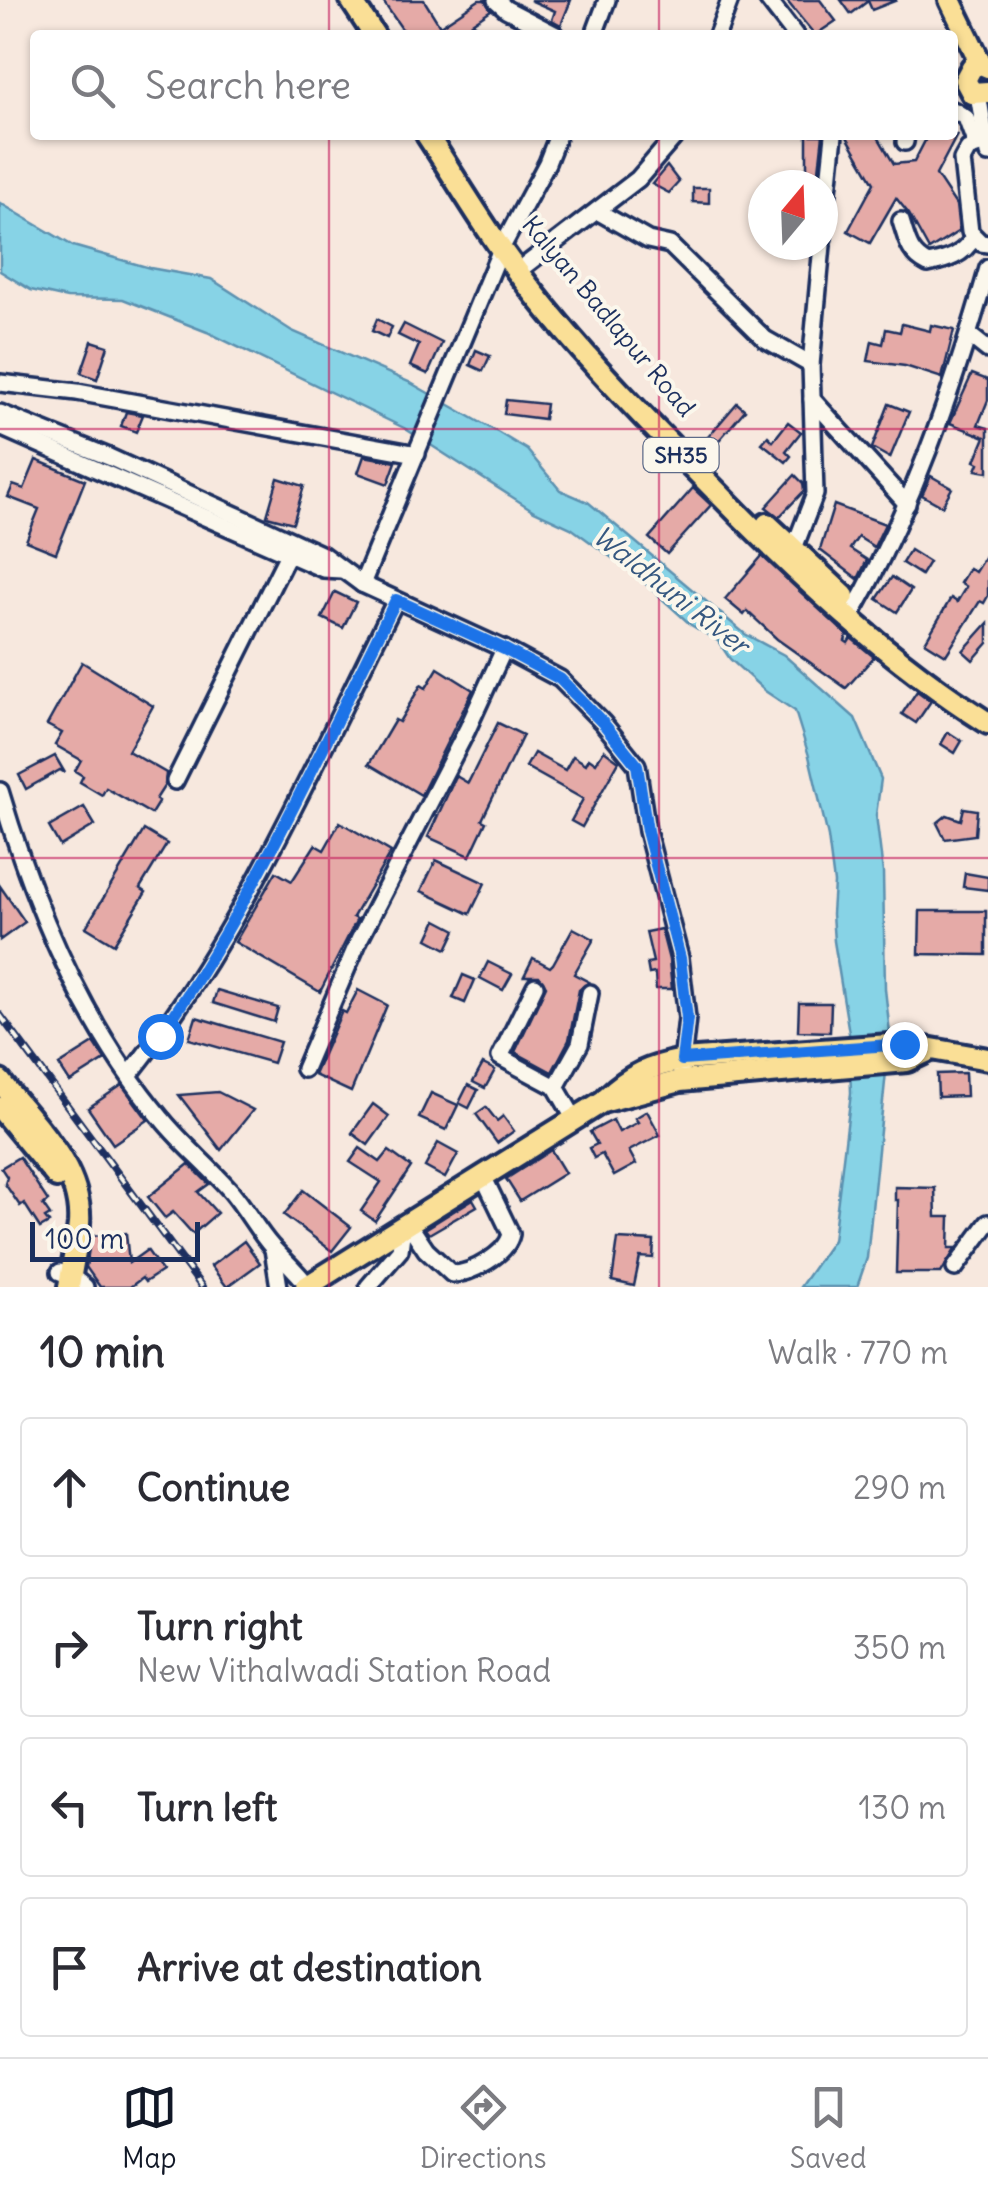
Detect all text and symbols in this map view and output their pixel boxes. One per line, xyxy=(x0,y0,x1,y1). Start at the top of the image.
search box xyxy=(30,30,958,140)
icon: search xyxy=(65,58,120,113)
text: Search here xyxy=(145,62,351,109)
north arrow xyxy=(748,170,838,260)
street label: Kalyan Badlapur Road xyxy=(515,209,703,423)
road number: SH35 xyxy=(644,438,718,472)
water label: Waldhuni River xyxy=(585,518,759,665)
route start xyxy=(138,1014,184,1060)
route end xyxy=(882,1022,928,1068)
scale bar xyxy=(30,1217,200,1262)
text: 100 m xyxy=(45,1221,124,1257)
text: 10 min xyxy=(40,1326,165,1378)
text: Walk · 770 m xyxy=(768,1332,948,1373)
icon: ahead xyxy=(42,1460,97,1515)
text: Continue xyxy=(137,1464,290,1511)
text: 290 m xyxy=(853,1467,946,1508)
text: Turn right xyxy=(137,1603,303,1650)
icon: right xyxy=(42,1620,97,1675)
text: 350 m xyxy=(853,1627,946,1668)
text: New Vithalwadi Station Road xyxy=(137,1650,551,1691)
icon: left xyxy=(42,1780,97,1835)
text: Turn left xyxy=(137,1784,277,1831)
text: 130 m xyxy=(858,1787,946,1828)
icon: arrive xyxy=(42,1940,97,1995)
text: Arrive at destination xyxy=(137,1944,482,1991)
tab: Map xyxy=(122,2080,177,2176)
tab: Directions xyxy=(420,2080,546,2176)
tab: Saved xyxy=(790,2080,866,2176)

